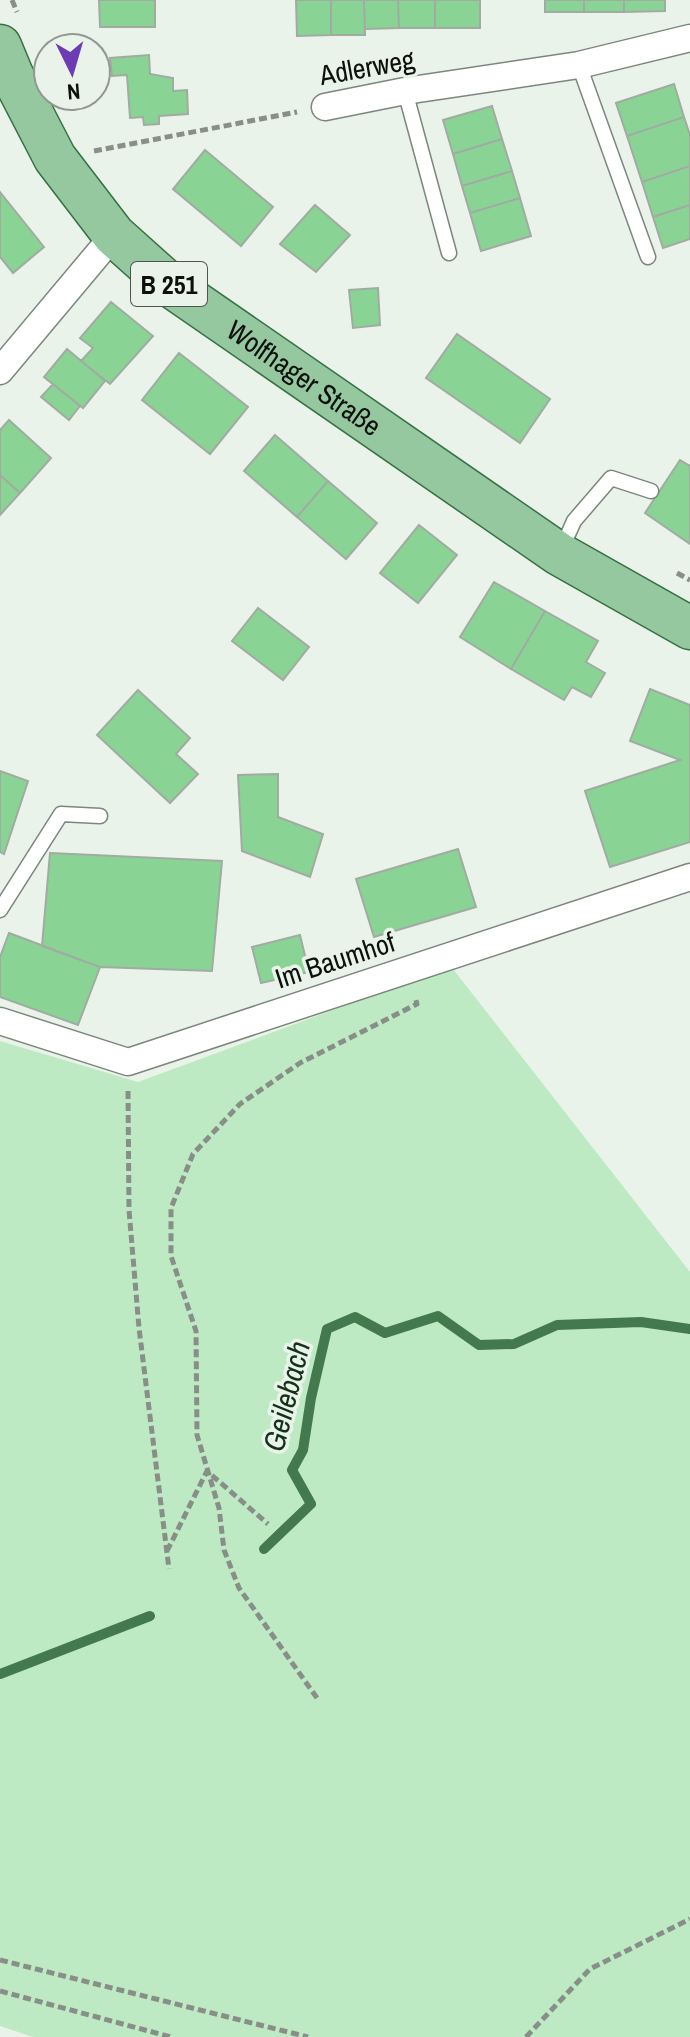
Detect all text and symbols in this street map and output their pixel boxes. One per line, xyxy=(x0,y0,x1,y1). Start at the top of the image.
north arrow xyxy=(32,32,112,112)
street label: Adlerweg xyxy=(316,40,418,94)
text: N xyxy=(66,76,82,107)
road number: B 251 xyxy=(131,262,207,306)
street label: Wolfhager Straße xyxy=(219,311,389,445)
street label: Im Baumhof xyxy=(270,923,400,997)
water label: Geilebach xyxy=(253,1337,319,1455)

